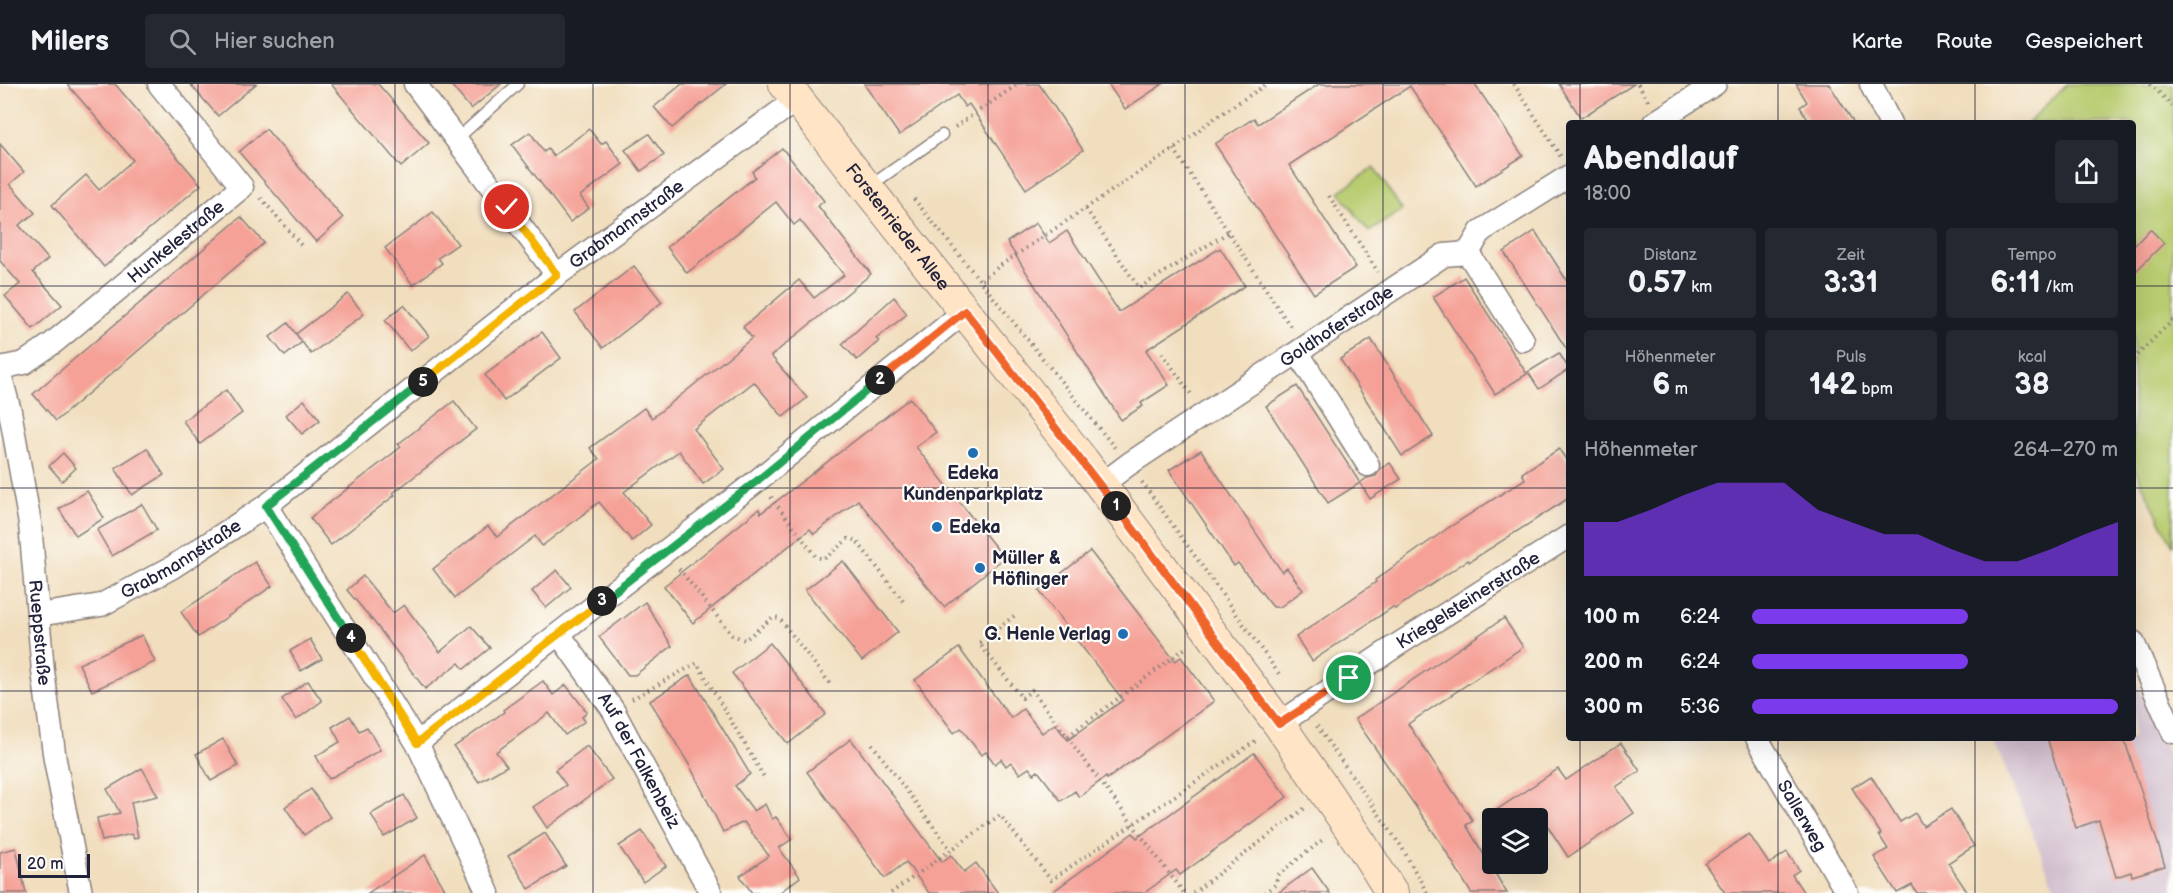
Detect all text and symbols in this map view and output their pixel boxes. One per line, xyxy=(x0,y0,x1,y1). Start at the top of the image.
search box xyxy=(145,14,565,68)
text: Milers xyxy=(30,25,109,58)
icon: search xyxy=(166,25,199,58)
text: Hier suchen xyxy=(214,28,335,55)
text: Karte xyxy=(1851,29,1903,54)
text: Route xyxy=(1936,29,1992,54)
text: Gespeichert xyxy=(2025,29,2143,54)
text: Abendlauf xyxy=(1584,139,1738,179)
button: share xyxy=(2055,140,2118,203)
street label: Forstenrieder Allee xyxy=(841,159,954,295)
street label: Grabmannstraße xyxy=(565,175,688,273)
pin xyxy=(481,181,532,232)
text: 18:00 xyxy=(1584,182,1631,206)
icon: check xyxy=(490,190,523,223)
street label: Hunkelestraße xyxy=(124,196,229,288)
text: Distanz xyxy=(1643,246,1697,265)
text: Zeit xyxy=(1837,246,1865,265)
text: Tempo xyxy=(2007,246,2057,265)
text: 0.57 xyxy=(1628,265,1687,301)
text: 3:31 xyxy=(1824,265,1878,301)
text: 6:11 xyxy=(1990,265,2041,301)
text: km xyxy=(1687,278,1712,297)
text: /km xyxy=(2041,278,2074,297)
street label: Goldhoferstraße xyxy=(1276,281,1398,372)
text: Höhenmeter xyxy=(1625,348,1715,367)
text: Puls xyxy=(1836,348,1866,367)
text: kcal xyxy=(2018,348,2046,367)
pin: 2 xyxy=(865,365,895,395)
pin: 5 xyxy=(408,367,438,397)
text: 6 xyxy=(1652,367,1670,403)
text: 142 xyxy=(1809,367,1857,403)
text: 38 xyxy=(2014,367,2050,403)
text: 2 xyxy=(875,370,885,389)
text: 5 xyxy=(418,372,428,391)
text: m xyxy=(1670,380,1688,399)
text: bpm xyxy=(1857,380,1893,399)
text: Höhenmeter xyxy=(1584,438,1697,462)
text: 264–270 m xyxy=(2013,438,2118,462)
marker: Edeka Kundenparkplatz xyxy=(966,446,980,460)
place label: Edeka Kundenparkplatz xyxy=(903,463,1043,505)
pin: 1 xyxy=(1101,491,1131,521)
text: 1 xyxy=(1113,496,1119,515)
street label: Grabmannstraße xyxy=(117,515,246,604)
place label: Edeka xyxy=(949,517,1001,538)
marker: Edeka xyxy=(930,520,944,534)
street label: Kriegelsteinerstraße xyxy=(1393,547,1544,654)
place label: Müller & Höflinger xyxy=(992,548,1069,590)
marker: Müller & Höflinger xyxy=(973,561,987,575)
street label: Rueppstraße xyxy=(24,579,55,687)
pin: 3 xyxy=(587,586,617,616)
text: 3 xyxy=(597,591,607,610)
text: 100 m xyxy=(1584,605,1640,629)
text: 6:24 xyxy=(1680,605,1720,629)
pin: 4 xyxy=(336,623,366,653)
place label: G. Henle Verlag xyxy=(984,624,1111,645)
marker: G. Henle Verlag xyxy=(1116,627,1130,641)
text: 4 xyxy=(346,628,356,647)
text: 200 m xyxy=(1584,650,1643,674)
text: 6:24 xyxy=(1680,650,1720,674)
pin xyxy=(1323,652,1374,703)
icon: arrive xyxy=(1332,661,1365,694)
street label: Auf der Falkenbeiz xyxy=(593,689,685,832)
text: 300 m xyxy=(1584,695,1643,719)
text: 5:36 xyxy=(1680,695,1720,719)
street label: Sallerweg xyxy=(1773,777,1831,856)
map controls xyxy=(1482,808,1548,874)
button: layers xyxy=(1482,808,1548,874)
scale bar xyxy=(18,851,90,878)
text: 20 m xyxy=(27,855,63,874)

